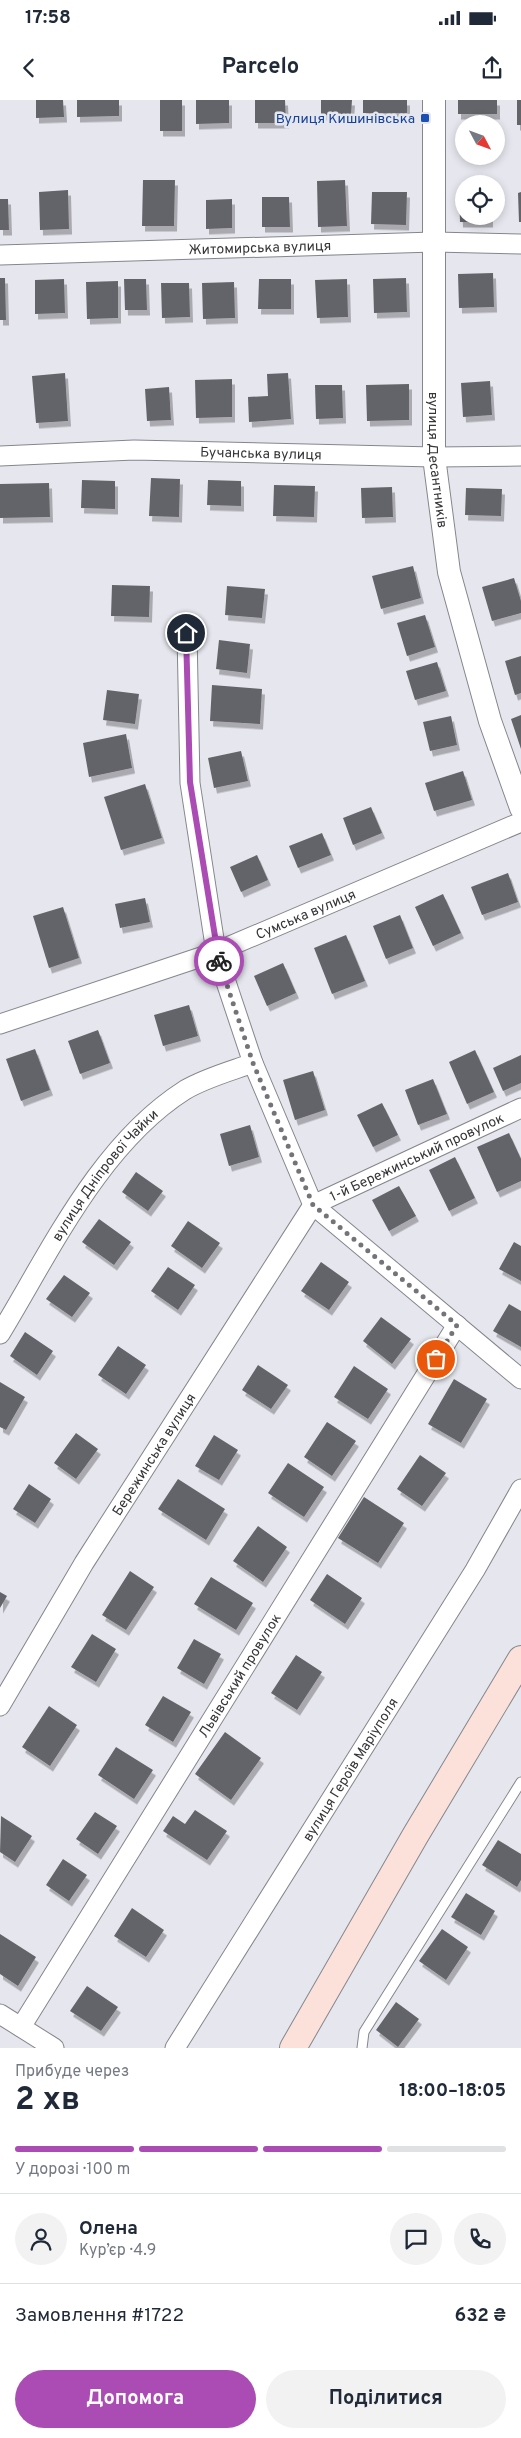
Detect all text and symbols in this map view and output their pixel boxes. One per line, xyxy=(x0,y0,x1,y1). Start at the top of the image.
text: 17:58 xyxy=(25,6,71,30)
icon: back xyxy=(15,54,43,82)
text: Parcelo xyxy=(222,54,299,81)
icon: share xyxy=(478,54,506,82)
place label: Вулиця Кишинівська xyxy=(276,111,415,128)
marker: Вулиця Кишинівська xyxy=(419,112,431,124)
north arrow xyxy=(455,115,505,165)
map controls xyxy=(455,115,505,225)
button: locate xyxy=(455,175,505,225)
street label: Житомирська вулиця xyxy=(188,238,332,259)
street label: вулиця Десантників xyxy=(424,392,450,529)
street label: Бучанська вулиця xyxy=(200,445,322,464)
pin xyxy=(165,612,207,654)
icon: home xyxy=(172,619,200,647)
street label: Сумська вулиця xyxy=(253,886,359,944)
courier xyxy=(194,936,244,986)
icon: bike xyxy=(205,947,233,975)
street label: вулиця Дніпрової Чайки xyxy=(49,1106,162,1245)
street label: 1-й Бережинський провулок xyxy=(327,1110,507,1206)
pin xyxy=(415,1338,457,1380)
icon: bag xyxy=(422,1345,450,1373)
street label: Бережинська вулиця xyxy=(109,1390,200,1520)
street label: Львівський провулок xyxy=(196,1611,286,1741)
street label: вулиця Героїв Маріуполя xyxy=(300,1695,403,1845)
text: Прибуде через xyxy=(15,2062,129,2082)
text: 18:00–18:05 xyxy=(399,2079,506,2103)
text: 2 хв xyxy=(15,2081,80,2121)
text: У дорозі · 100 m xyxy=(15,2160,130,2180)
button: person xyxy=(15,2213,67,2265)
button: chat xyxy=(390,2213,442,2265)
button: phone xyxy=(454,2213,506,2265)
text: Олена xyxy=(79,2217,138,2241)
text: Кур’єр · 4.9 xyxy=(79,2241,156,2261)
text: Замовлення #1722 xyxy=(15,2304,184,2328)
text: 632 ₴ xyxy=(454,2304,506,2328)
button: Допомога xyxy=(15,2370,256,2428)
button: Поділитися xyxy=(266,2370,506,2428)

